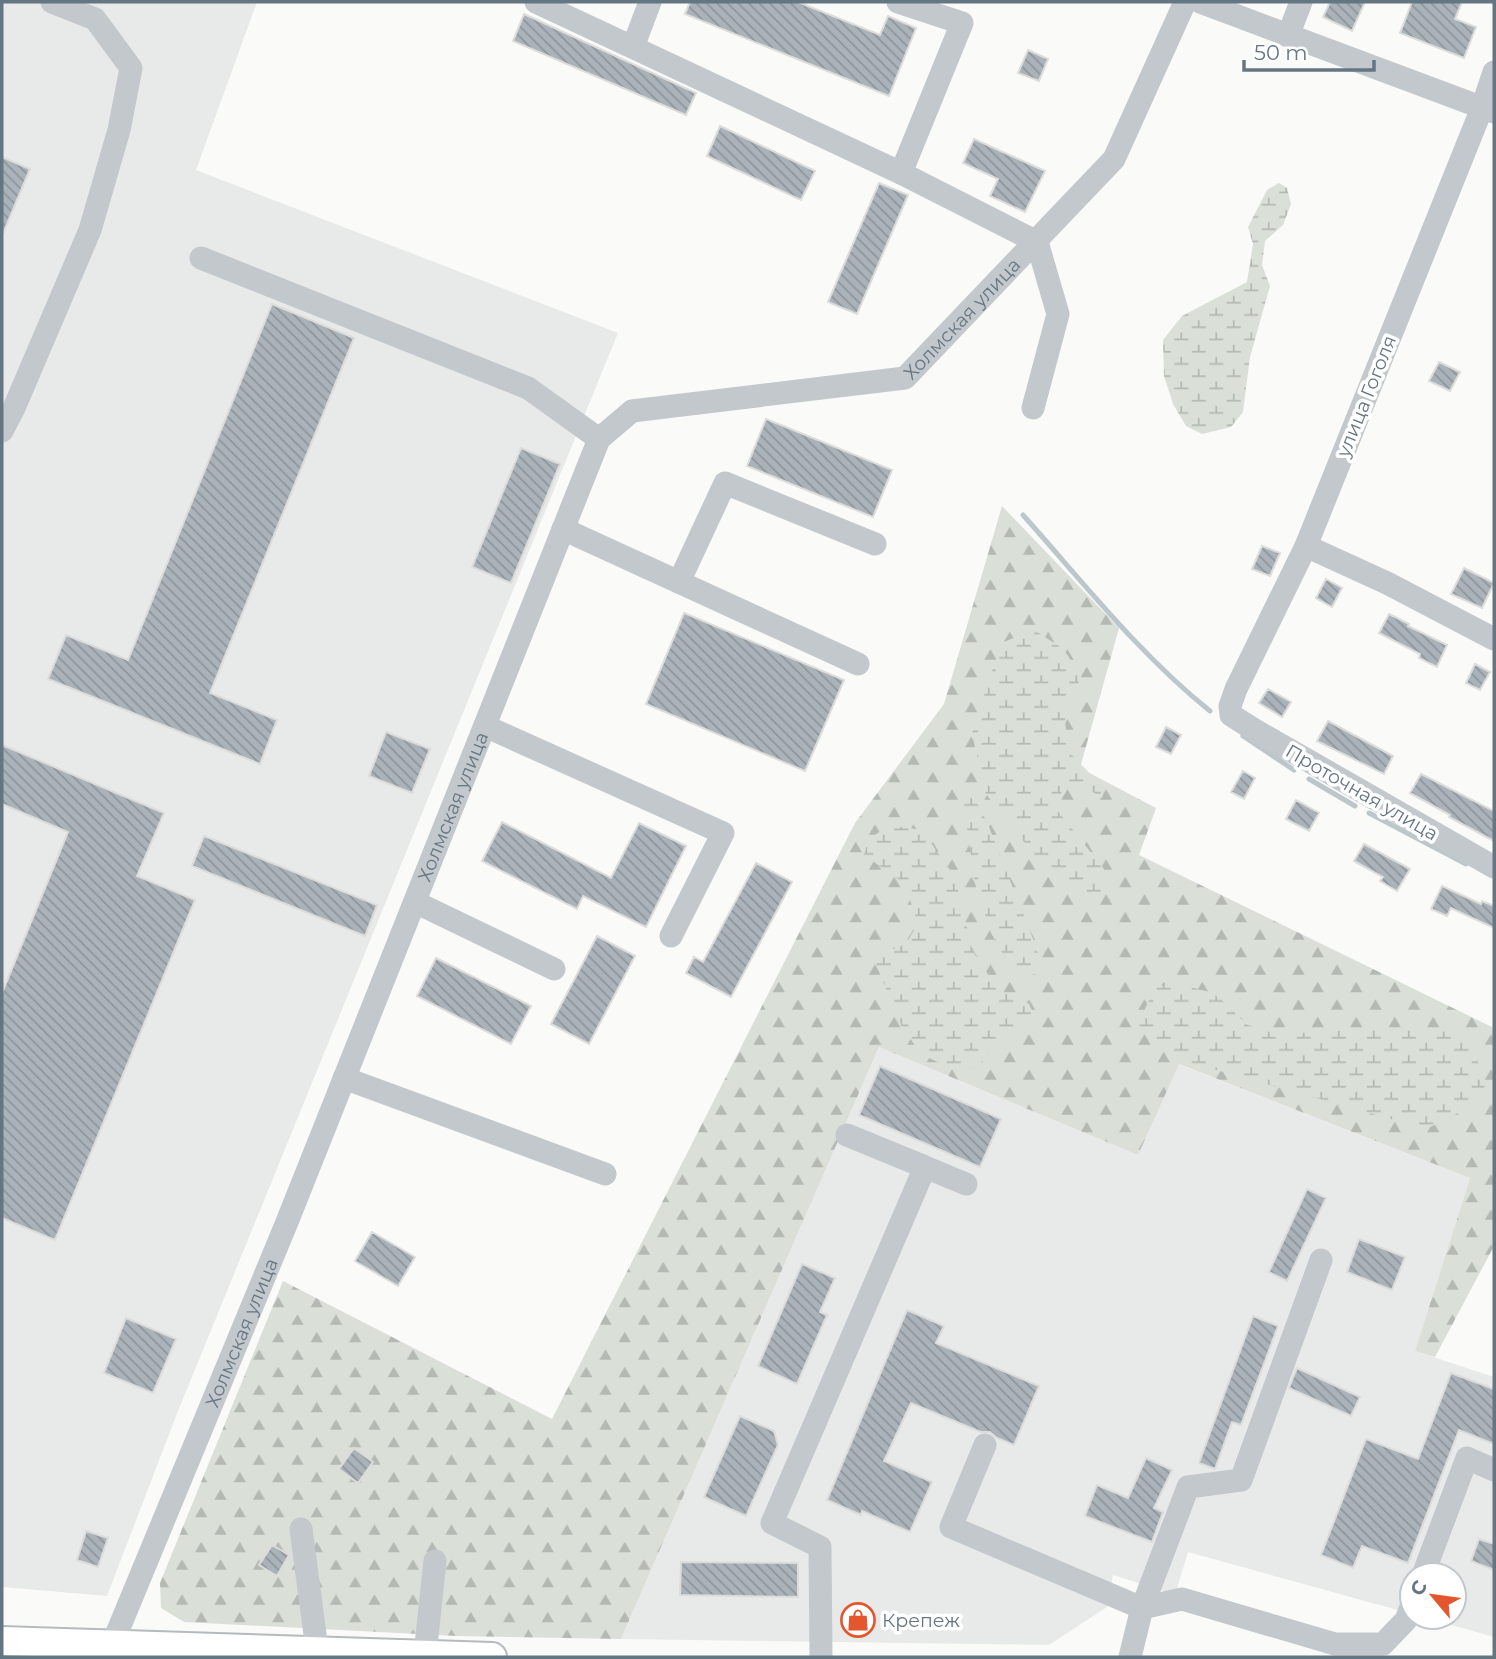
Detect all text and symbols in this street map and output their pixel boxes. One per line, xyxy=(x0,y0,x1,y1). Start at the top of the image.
scale bar xyxy=(1244,28,1374,72)
text: 50 m xyxy=(1254,40,1308,65)
street label: Холмская улица xyxy=(899,253,1025,385)
street label: улица Гоголя xyxy=(1331,332,1401,461)
street label: Холмская улица xyxy=(413,728,493,885)
street label: Проточная улица xyxy=(1281,739,1442,845)
street label: Холмская улица xyxy=(201,1255,283,1411)
north arrow xyxy=(1398,1561,1468,1631)
text: С xyxy=(1405,1576,1432,1600)
shop icon: Крепеж xyxy=(839,1601,877,1639)
place label: Крепеж xyxy=(882,1609,960,1632)

